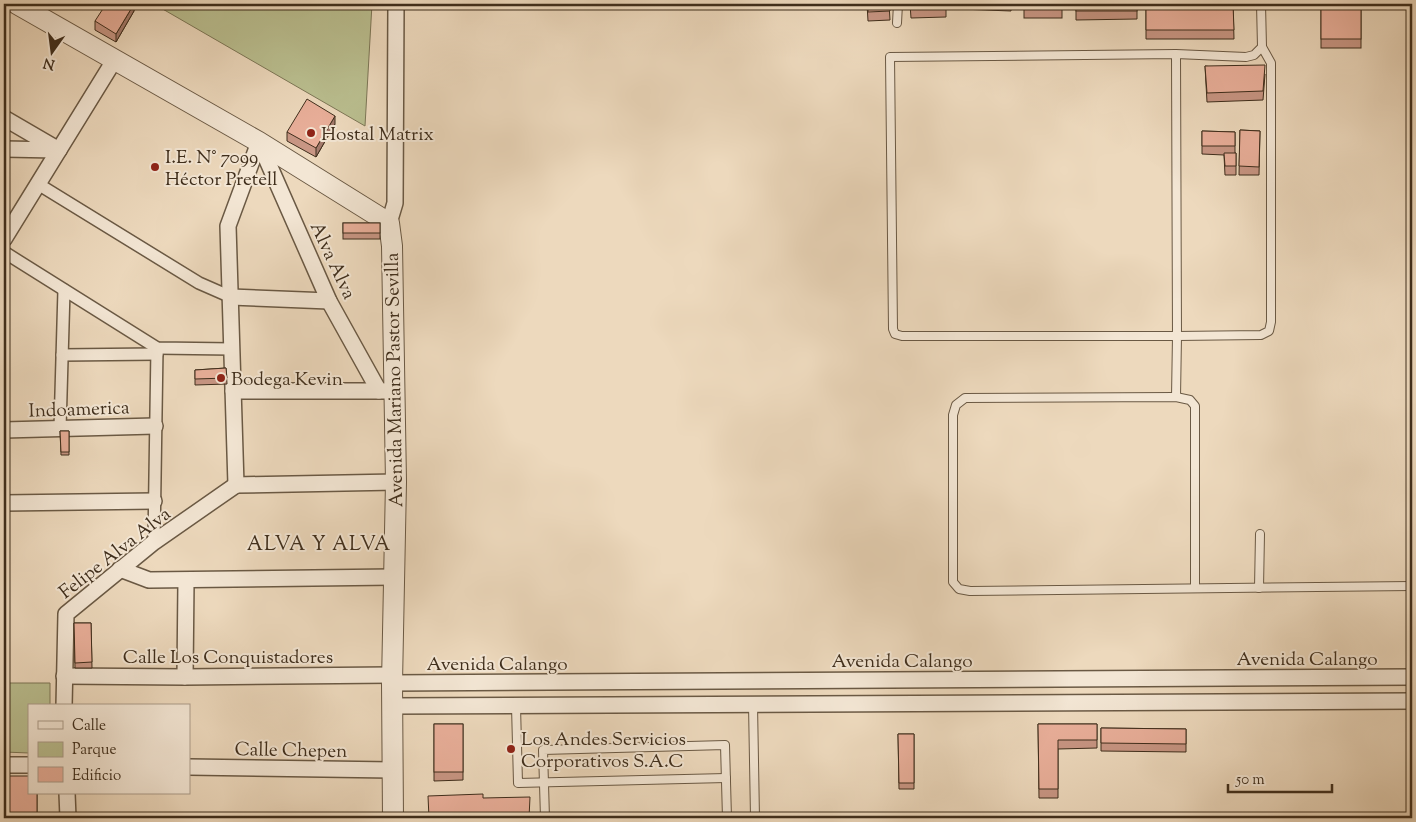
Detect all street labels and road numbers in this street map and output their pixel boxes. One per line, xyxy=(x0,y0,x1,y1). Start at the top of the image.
street label: Alva Alva xyxy=(302,218,362,304)
street label: Avenida Mariano Pastor Sevilla xyxy=(380,252,411,508)
street label: Indoamerica xyxy=(28,395,130,426)
street label: Felipe Alva Alva xyxy=(54,501,177,606)
street label: Calle Los Conquistadores xyxy=(123,645,333,672)
street label: Avenida Calango xyxy=(1236,647,1378,674)
street label: Avenida Calango xyxy=(831,649,973,676)
street label: Avenida Calango xyxy=(426,652,568,679)
street label: Calle Chepen xyxy=(234,737,348,766)

